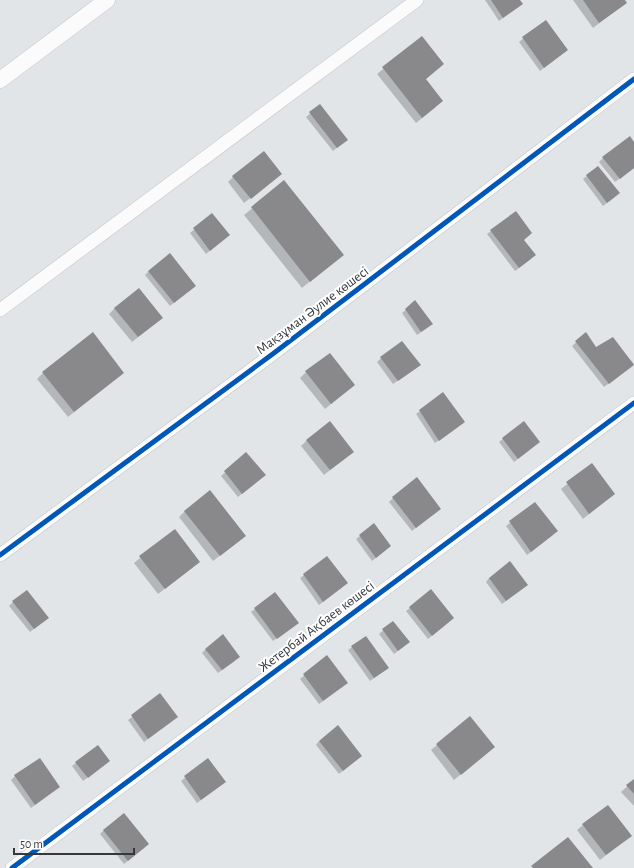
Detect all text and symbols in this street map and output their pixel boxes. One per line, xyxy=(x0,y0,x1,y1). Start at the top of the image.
street label: Мақзұман Әулие көшесі xyxy=(254,264,371,357)
street label: Жетербай Ақбаев көшесі xyxy=(256,579,377,675)
scale bar xyxy=(14,830,134,856)
text: 50 m xyxy=(20,838,43,850)

